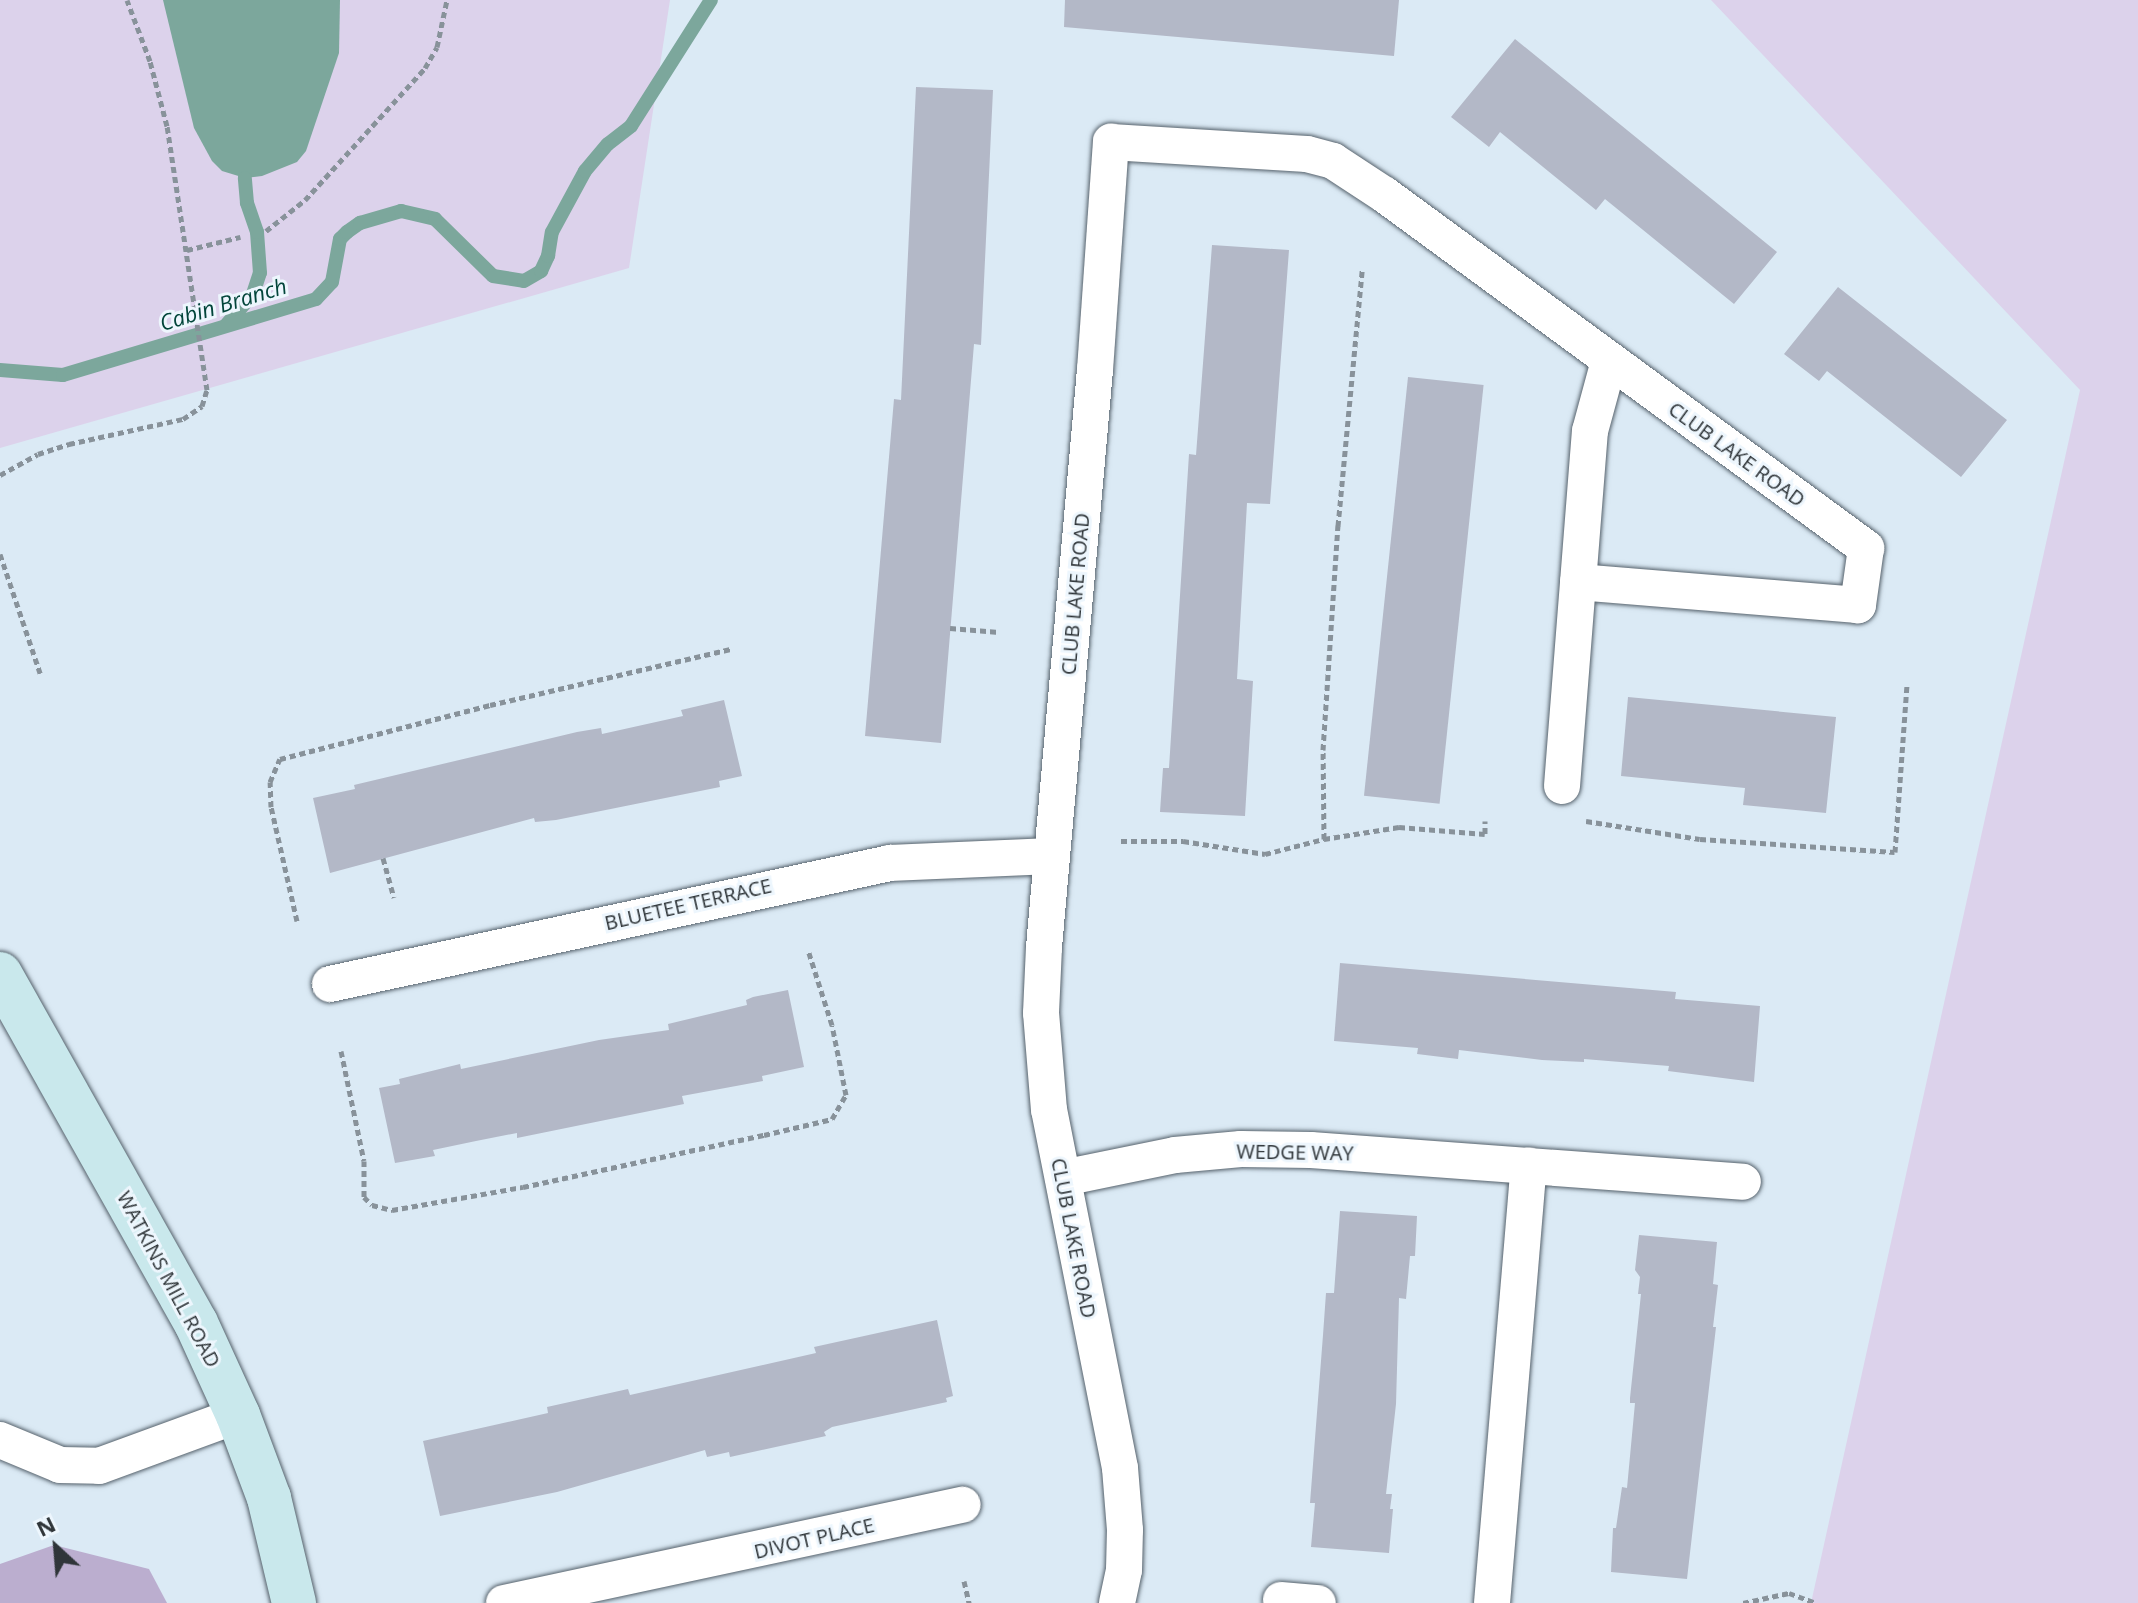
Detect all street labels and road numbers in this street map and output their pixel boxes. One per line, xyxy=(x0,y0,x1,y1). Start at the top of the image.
street label: CLUB LAKE ROAD xyxy=(1664,397,1810,511)
street label: CLUB LAKE ROAD xyxy=(1056,512,1094,676)
street label: BLUETEE TERRACE xyxy=(602,873,774,935)
street label: WEDGE WAY xyxy=(1236,1139,1354,1165)
street label: CLUB LAKE ROAD xyxy=(1047,1156,1101,1320)
street label: WATKINS MILL ROAD xyxy=(112,1187,226,1371)
street label: DIVOT PLACE xyxy=(752,1513,876,1563)

